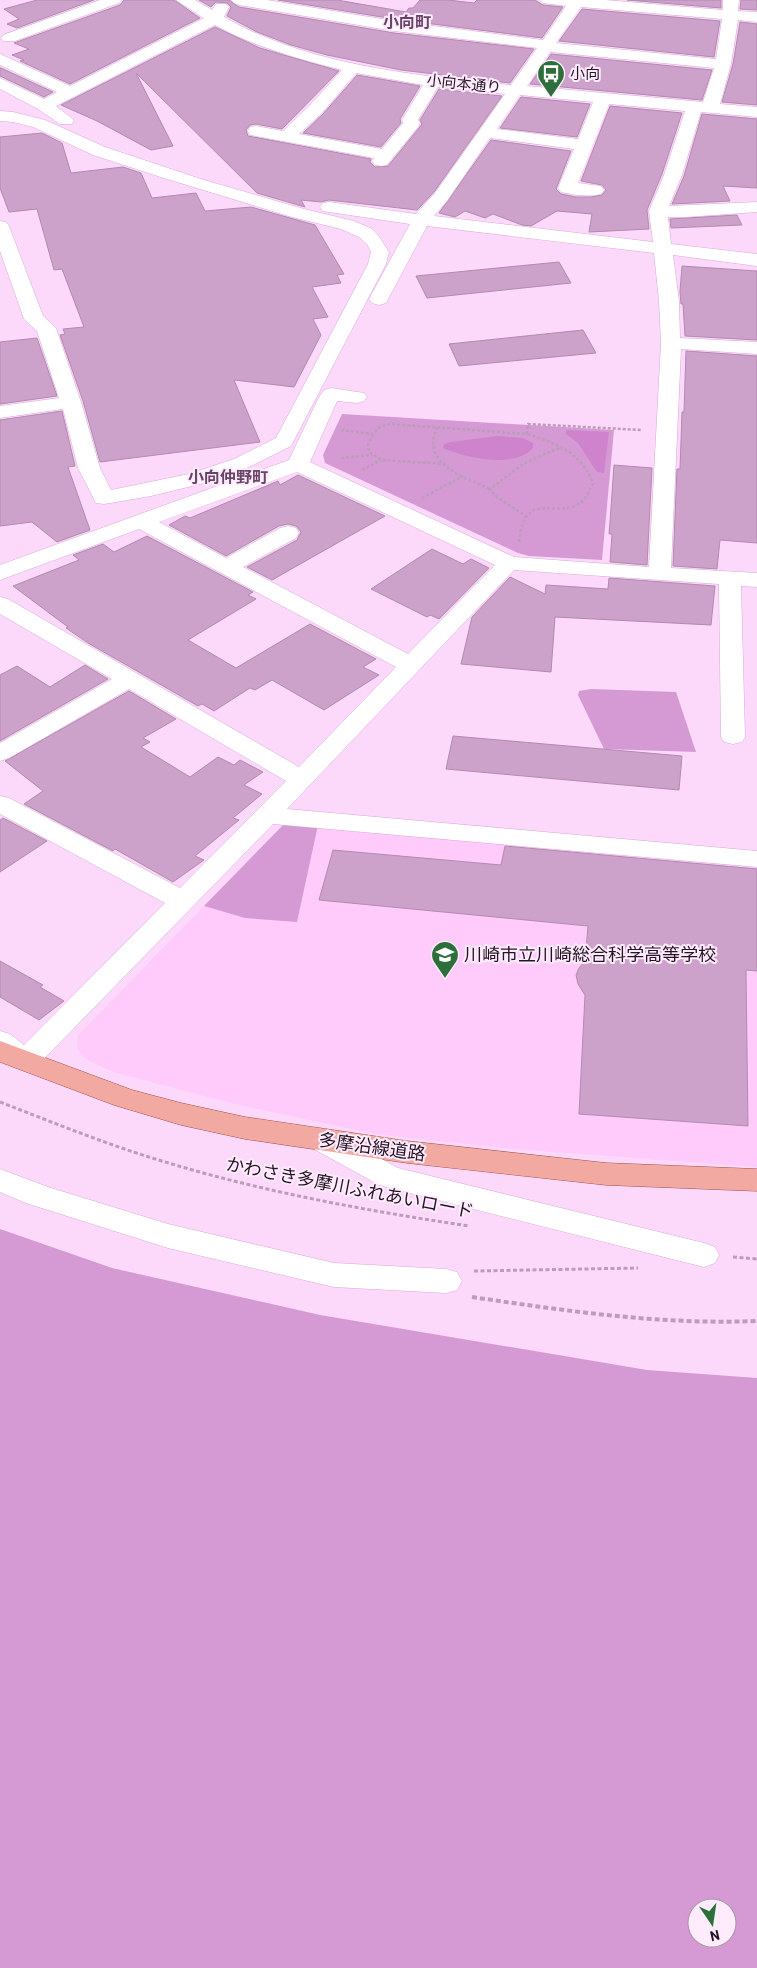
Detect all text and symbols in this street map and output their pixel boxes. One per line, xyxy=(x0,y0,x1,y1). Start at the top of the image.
district label: 小向町 xyxy=(383,12,431,31)
bus stop icon: 小向 xyxy=(536,59,566,98)
place label: 小向 xyxy=(570,64,600,82)
street label: 小向本通り xyxy=(426,70,502,96)
district label: 小向仲野町 xyxy=(188,467,268,486)
school or university icon: 川崎市立川崎総合科学高等学校 xyxy=(430,940,460,979)
place label: 川崎市立川崎総合科学高等学校 xyxy=(464,943,716,965)
street label: 多摩沿線道路 xyxy=(317,1128,427,1164)
street label: かわさき多摩川ふれあいロード xyxy=(224,1152,476,1222)
north arrow xyxy=(687,1898,737,1948)
text: N xyxy=(709,1927,721,1945)

